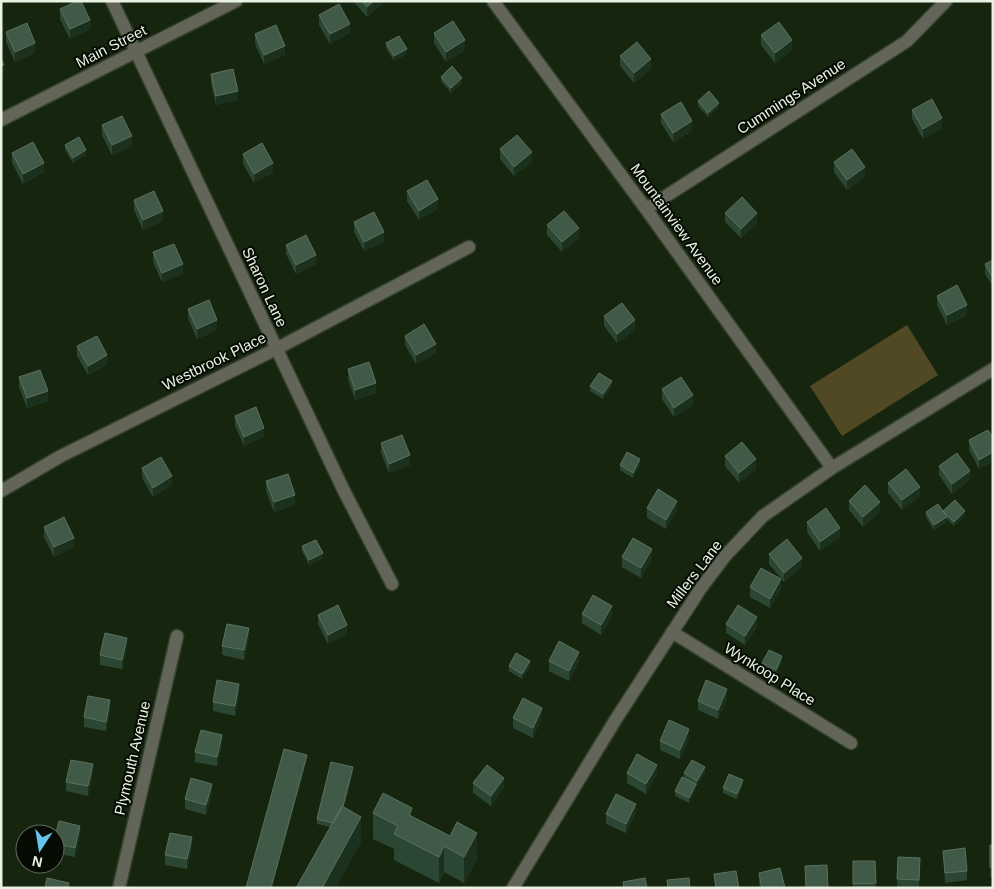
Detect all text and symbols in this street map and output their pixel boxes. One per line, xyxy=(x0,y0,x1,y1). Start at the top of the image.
street label: Main Street xyxy=(73,21,150,71)
street label: Cummings Avenue xyxy=(734,55,848,137)
street label: Mountainview Avenue xyxy=(627,160,727,288)
street label: Sharon Lane xyxy=(239,244,291,330)
street label: Westbrook Place xyxy=(159,329,269,393)
street label: Millers Lane xyxy=(663,537,725,611)
street label: Wynkoop Place xyxy=(721,639,819,709)
street label: Plymouth Avenue xyxy=(111,699,153,817)
north arrow xyxy=(15,824,65,874)
text: N xyxy=(31,853,44,871)

